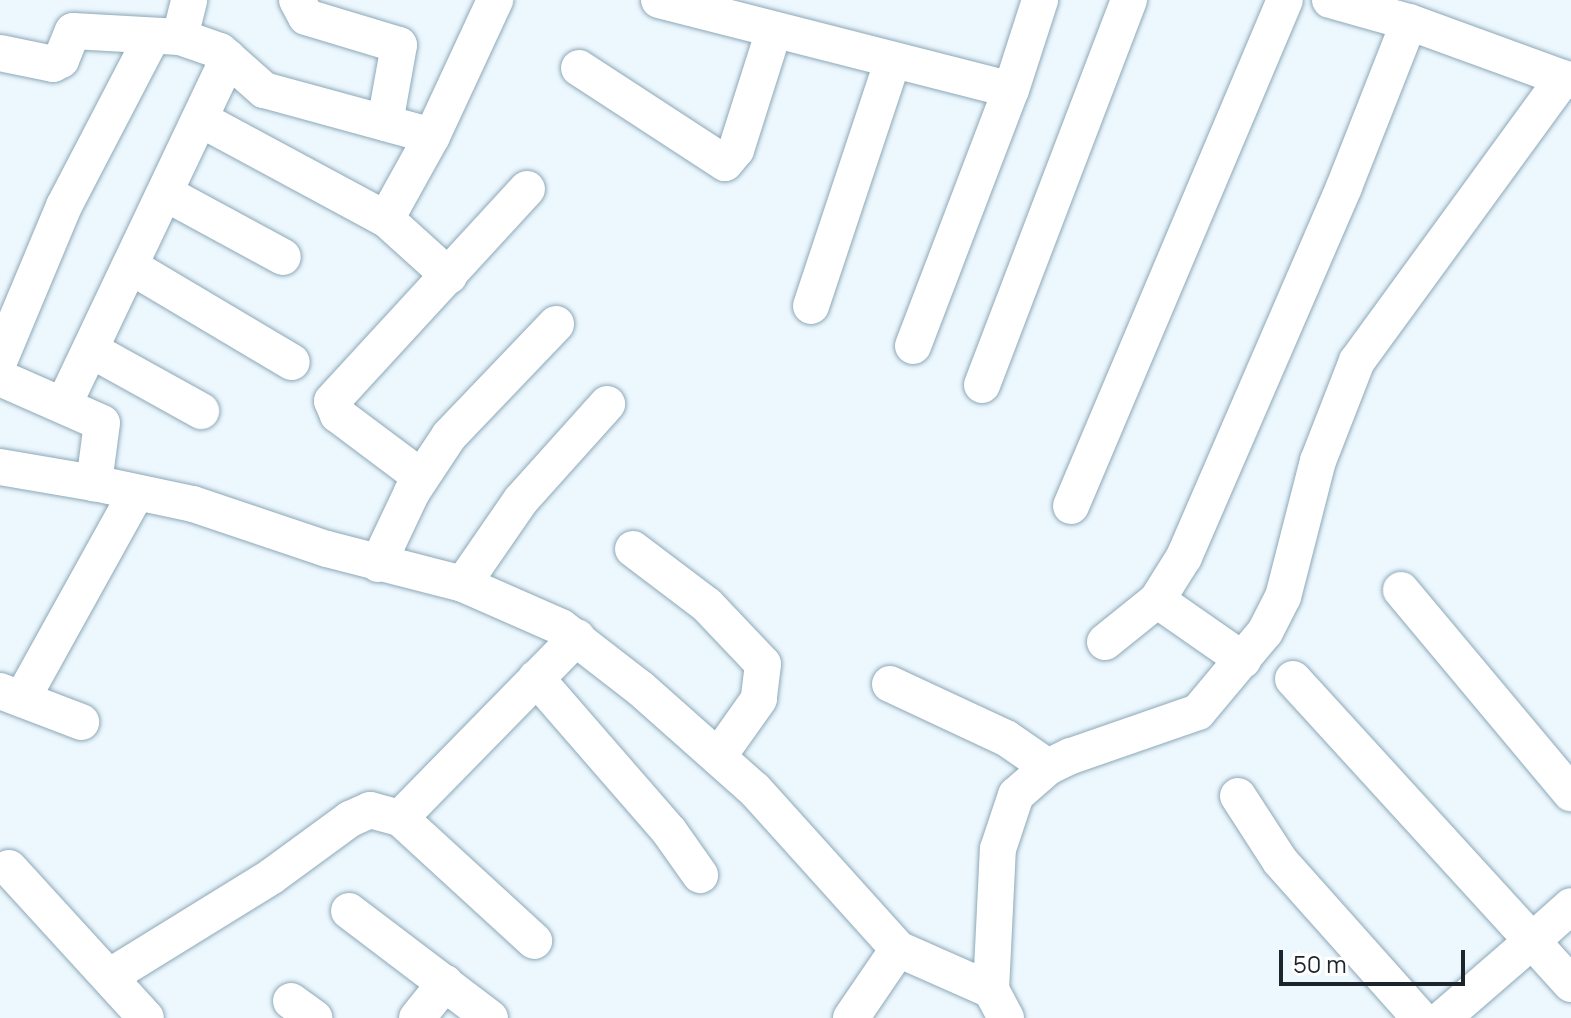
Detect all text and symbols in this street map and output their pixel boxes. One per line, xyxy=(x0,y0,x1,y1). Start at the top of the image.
scale bar xyxy=(1283,934,1469,984)
text: 50 m xyxy=(1293,947,1347,980)

